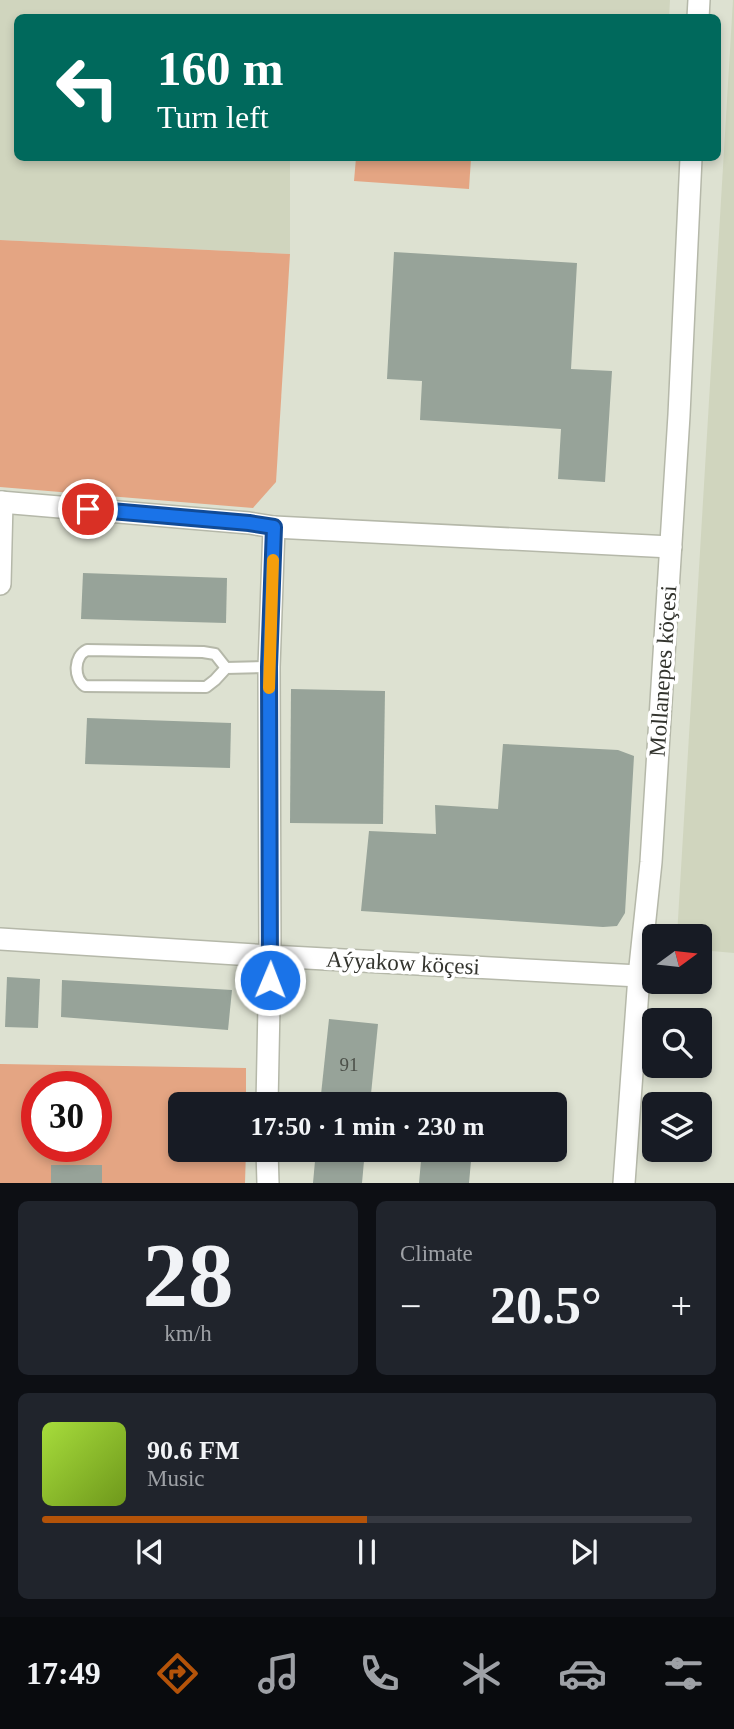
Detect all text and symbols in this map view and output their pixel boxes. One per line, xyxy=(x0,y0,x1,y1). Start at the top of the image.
text: 160 m xyxy=(157,41,284,96)
icon: left xyxy=(42,42,133,133)
text: Turn left xyxy=(157,99,269,135)
pin xyxy=(58,479,118,539)
icon: arrive xyxy=(69,490,107,528)
street label: Mollanepes köçesi xyxy=(645,584,681,758)
north arrow xyxy=(642,924,712,994)
map controls xyxy=(642,924,712,1162)
position arrow xyxy=(233,943,307,1017)
street label: Aýyakow köçesi xyxy=(325,946,481,980)
button: search xyxy=(642,1008,712,1078)
house number: 91 xyxy=(340,1054,359,1075)
speed limit sign: 30 xyxy=(21,1071,112,1162)
button: layers xyxy=(642,1092,712,1162)
text: 17:50 · 1 min · 230 m xyxy=(251,1112,485,1141)
text: 28 xyxy=(143,1225,234,1326)
text: Climate xyxy=(400,1241,473,1266)
text: 20.5° xyxy=(490,1277,602,1334)
text: − xyxy=(400,1285,421,1327)
text: + xyxy=(671,1285,692,1327)
text: km/h xyxy=(164,1321,212,1346)
text: 90.6 FM xyxy=(147,1436,239,1465)
text: Music xyxy=(147,1466,205,1491)
icon: previous xyxy=(131,1533,169,1571)
icon: pause xyxy=(348,1533,386,1571)
icon: next xyxy=(565,1533,603,1571)
icon: directions xyxy=(153,1649,202,1698)
icon: music xyxy=(254,1649,303,1698)
icon: phone xyxy=(355,1649,404,1698)
icon: climate xyxy=(457,1649,506,1698)
icon: car xyxy=(558,1649,607,1698)
icon: filters xyxy=(659,1649,708,1698)
text: 17:49 xyxy=(26,1655,101,1691)

